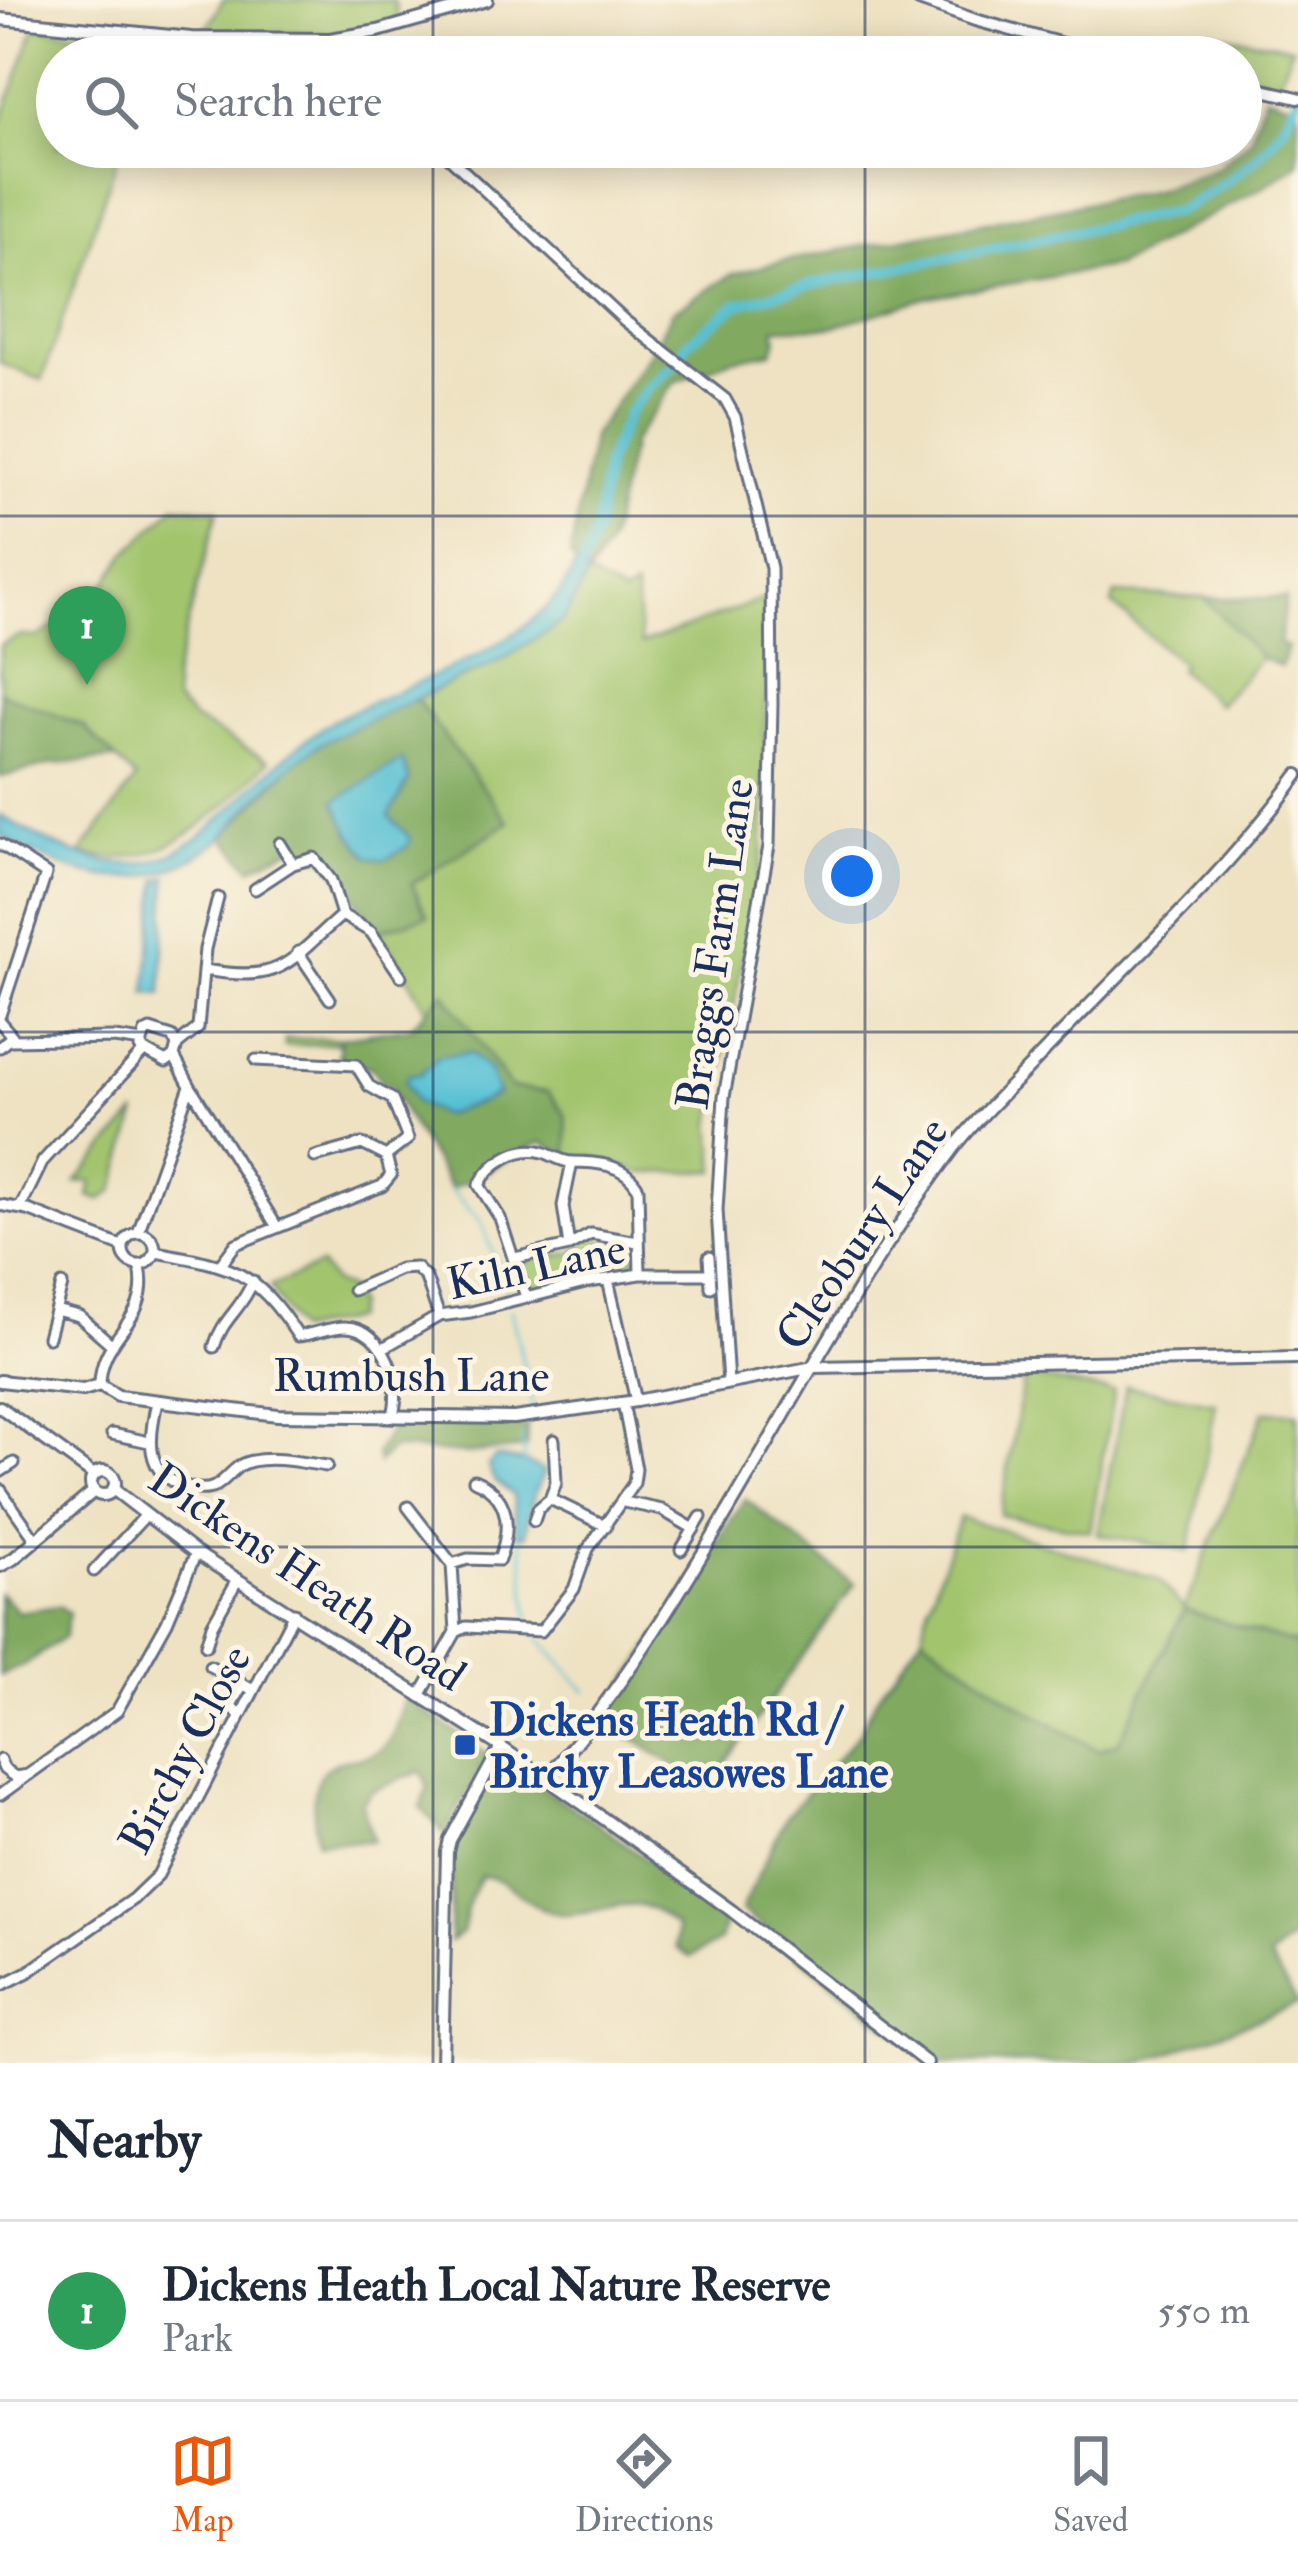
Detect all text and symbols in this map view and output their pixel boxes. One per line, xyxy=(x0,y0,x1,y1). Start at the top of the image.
search box xyxy=(36,36,1262,168)
icon: search xyxy=(78,69,144,135)
text: Search here xyxy=(174,74,382,130)
pin: 1 xyxy=(48,586,126,685)
street label: Braggs Farm Lane xyxy=(665,775,767,1113)
your location xyxy=(822,846,882,906)
street label: Cleobury Lane xyxy=(764,1107,961,1361)
street label: Kiln Lane xyxy=(442,1221,631,1313)
street label: Rumbush Lane xyxy=(273,1349,549,1405)
street label: Dickens Heath Road xyxy=(138,1451,476,1704)
street label: Birchy Close xyxy=(107,1636,264,1864)
place label: Dickens Heath Rd / Birchy Leasowes Lane xyxy=(489,1693,889,1801)
marker: Dickens Heath Rd / Birchy Leasowes Lane xyxy=(452,1732,478,1758)
text: Nearby xyxy=(48,2109,201,2173)
text: Dickens Heath Local Nature Reserve xyxy=(162,2258,830,2314)
text: 1 xyxy=(80,2286,94,2335)
text: 550 m xyxy=(1158,2286,1250,2335)
text: Park xyxy=(162,2314,233,2363)
tab: Map xyxy=(170,2428,236,2541)
tab: Directions xyxy=(575,2428,714,2541)
tab: Saved xyxy=(1053,2428,1128,2541)

